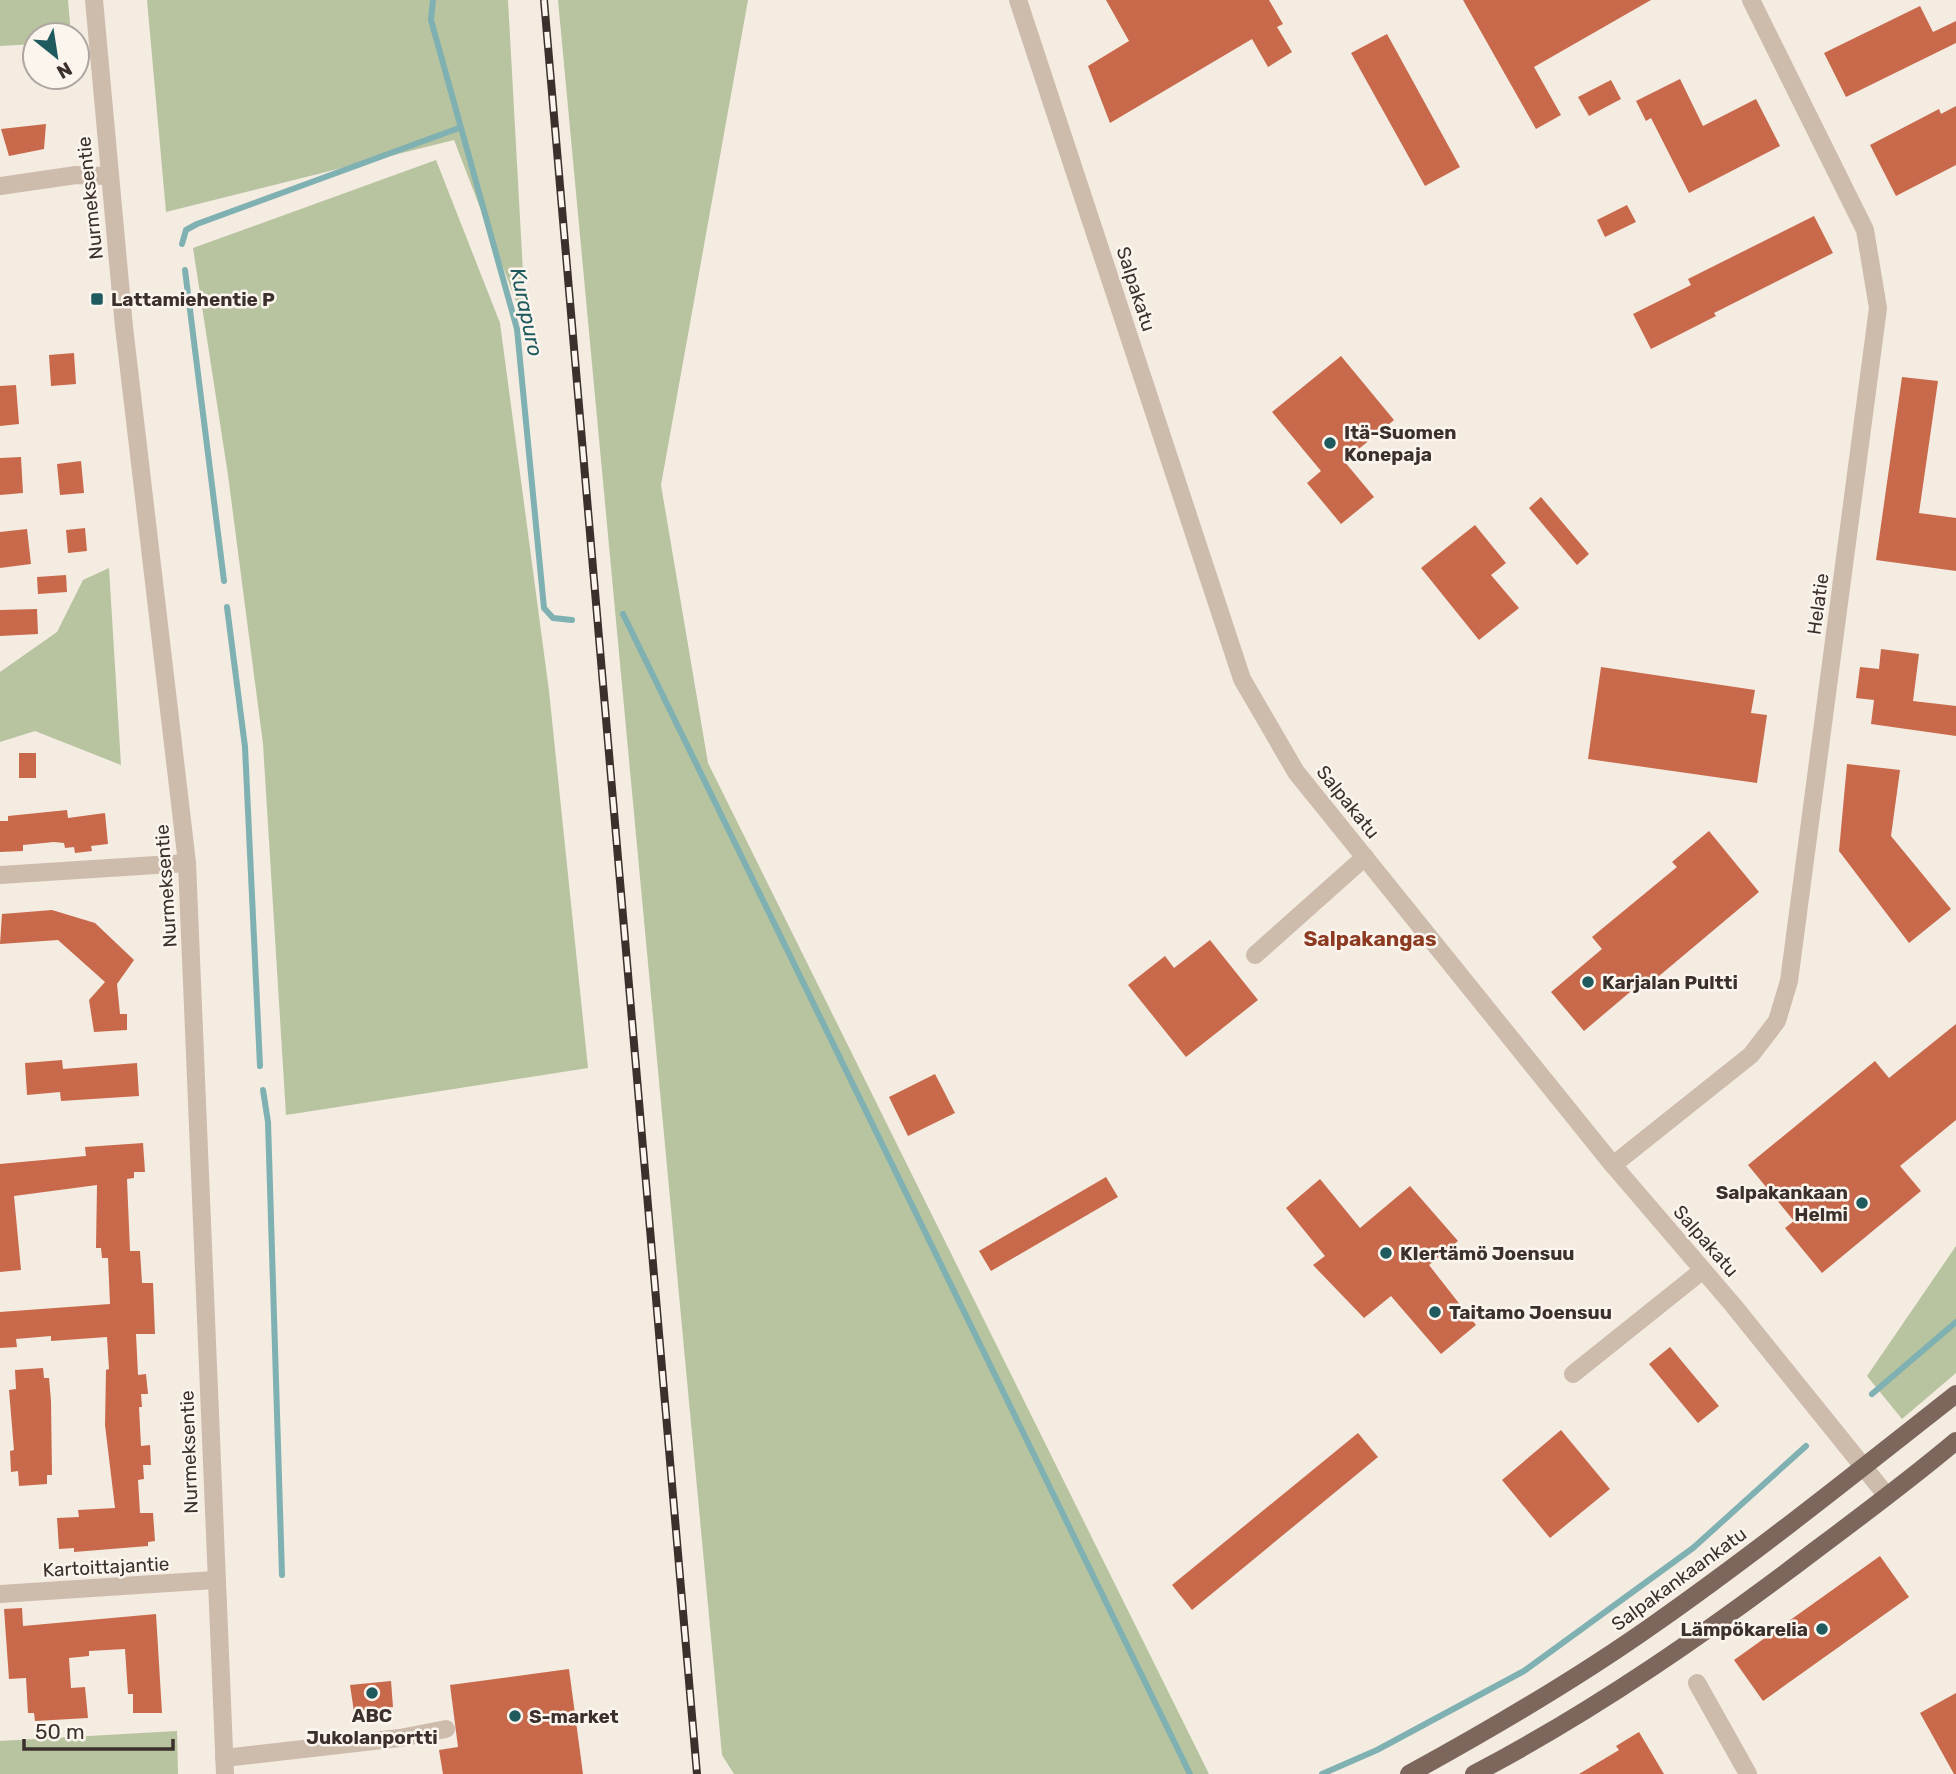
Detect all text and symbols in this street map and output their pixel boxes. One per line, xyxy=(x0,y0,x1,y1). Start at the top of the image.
north arrow xyxy=(21,21,91,91)
text: N xyxy=(53,57,76,84)
street label: Nurmeksentie xyxy=(72,135,108,261)
street label: Salpakatu xyxy=(1112,244,1160,334)
water label: Kurapuro xyxy=(505,265,549,359)
place label: Lattamiehentie P xyxy=(111,288,275,311)
marker: Lattamiehentie P xyxy=(89,291,105,307)
place label: Itä-Suomen Konepaja xyxy=(1344,421,1456,466)
marker: Itä-Suomen Konepaja xyxy=(1322,435,1338,451)
street label: Helatie xyxy=(1802,572,1834,636)
street label: Salpakatu xyxy=(1311,761,1385,843)
street label: Nurmeksentie xyxy=(150,824,182,948)
district label: Salpakangas xyxy=(1303,926,1437,951)
place label: Karjalan Pultti xyxy=(1602,971,1738,994)
marker: Karjalan Pultti xyxy=(1580,974,1596,990)
place label: Salpakankaan Helmi xyxy=(1716,1181,1848,1226)
marker: Salpakankaan Helmi xyxy=(1854,1195,1870,1211)
street label: Salpakatu xyxy=(1669,1200,1743,1282)
place label: KIertämö Joensuu xyxy=(1400,1242,1575,1265)
marker: KIertämö Joensuu xyxy=(1378,1245,1394,1261)
place label: Taitamo Joensuu xyxy=(1449,1301,1612,1324)
marker: Taitamo Joensuu xyxy=(1427,1304,1443,1320)
street label: Nurmeksentie xyxy=(175,1390,203,1514)
street label: Salpakankaankatu xyxy=(1607,1522,1751,1636)
street label: Kartoittajantie xyxy=(42,1552,170,1582)
place label: Lämpökarelia xyxy=(1680,1618,1808,1641)
marker: Lämpökarelia xyxy=(1814,1621,1830,1637)
marker: ABC Jukolanportti xyxy=(364,1685,380,1701)
place label: ABC Jukolanportti xyxy=(306,1704,438,1749)
place label: S-market xyxy=(529,1705,619,1728)
scale bar xyxy=(24,1708,173,1752)
marker: S-market xyxy=(507,1708,523,1724)
text: 50 m xyxy=(35,1719,85,1744)

